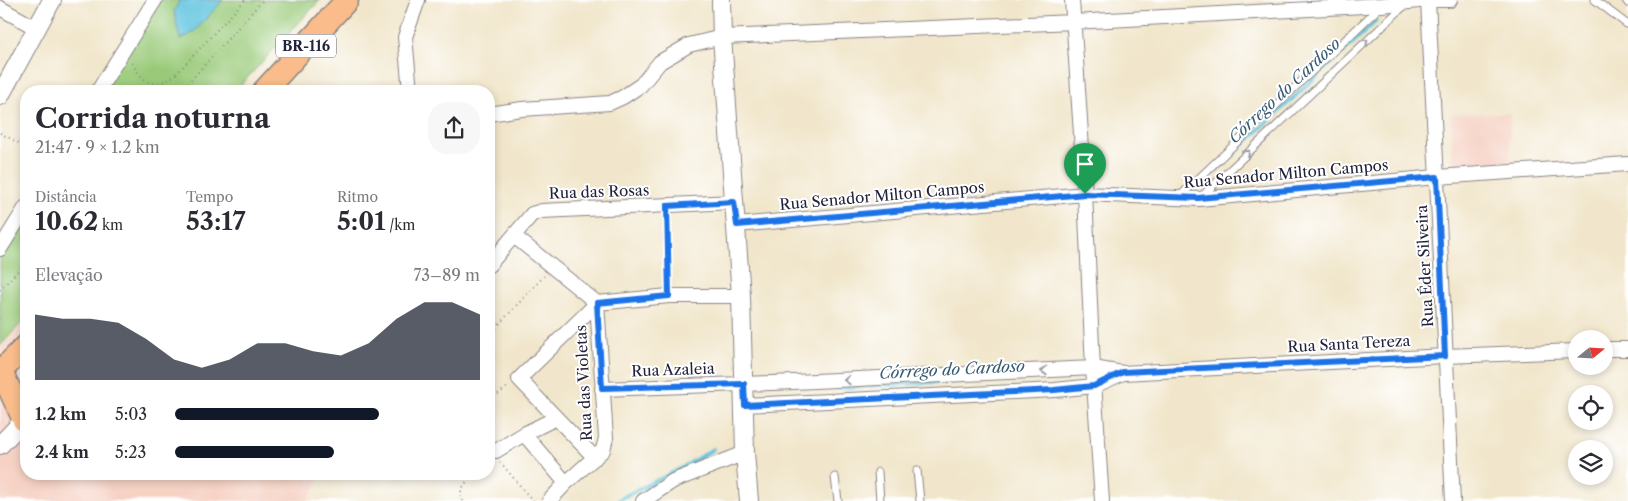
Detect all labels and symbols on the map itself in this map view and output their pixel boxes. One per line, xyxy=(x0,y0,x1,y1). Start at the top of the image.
water label: Córrego do Cardoso xyxy=(1224,33,1344,147)
road number: BR-116 xyxy=(276,34,336,58)
one-way arrow xyxy=(1360,39,1369,48)
pin xyxy=(1064,143,1106,194)
one-way arrow xyxy=(1241,150,1250,159)
street label: Rua Senador Milton Campos xyxy=(1183,155,1389,192)
street label: Rua Senador Milton Campos xyxy=(779,177,985,214)
street label: Rua das Rosas xyxy=(548,180,650,203)
street label: Rua Éder Silveira xyxy=(1412,204,1437,328)
street label: Rua das Violetas xyxy=(571,325,596,442)
north arrow xyxy=(1568,330,1612,375)
street label: Rua Santa Tereza xyxy=(1287,331,1411,356)
water label: Córrego do Cardoso xyxy=(879,355,1026,383)
street label: Rua Azaleia xyxy=(631,359,715,380)
one-way arrow xyxy=(1040,365,1048,376)
one-way arrow xyxy=(843,374,851,385)

